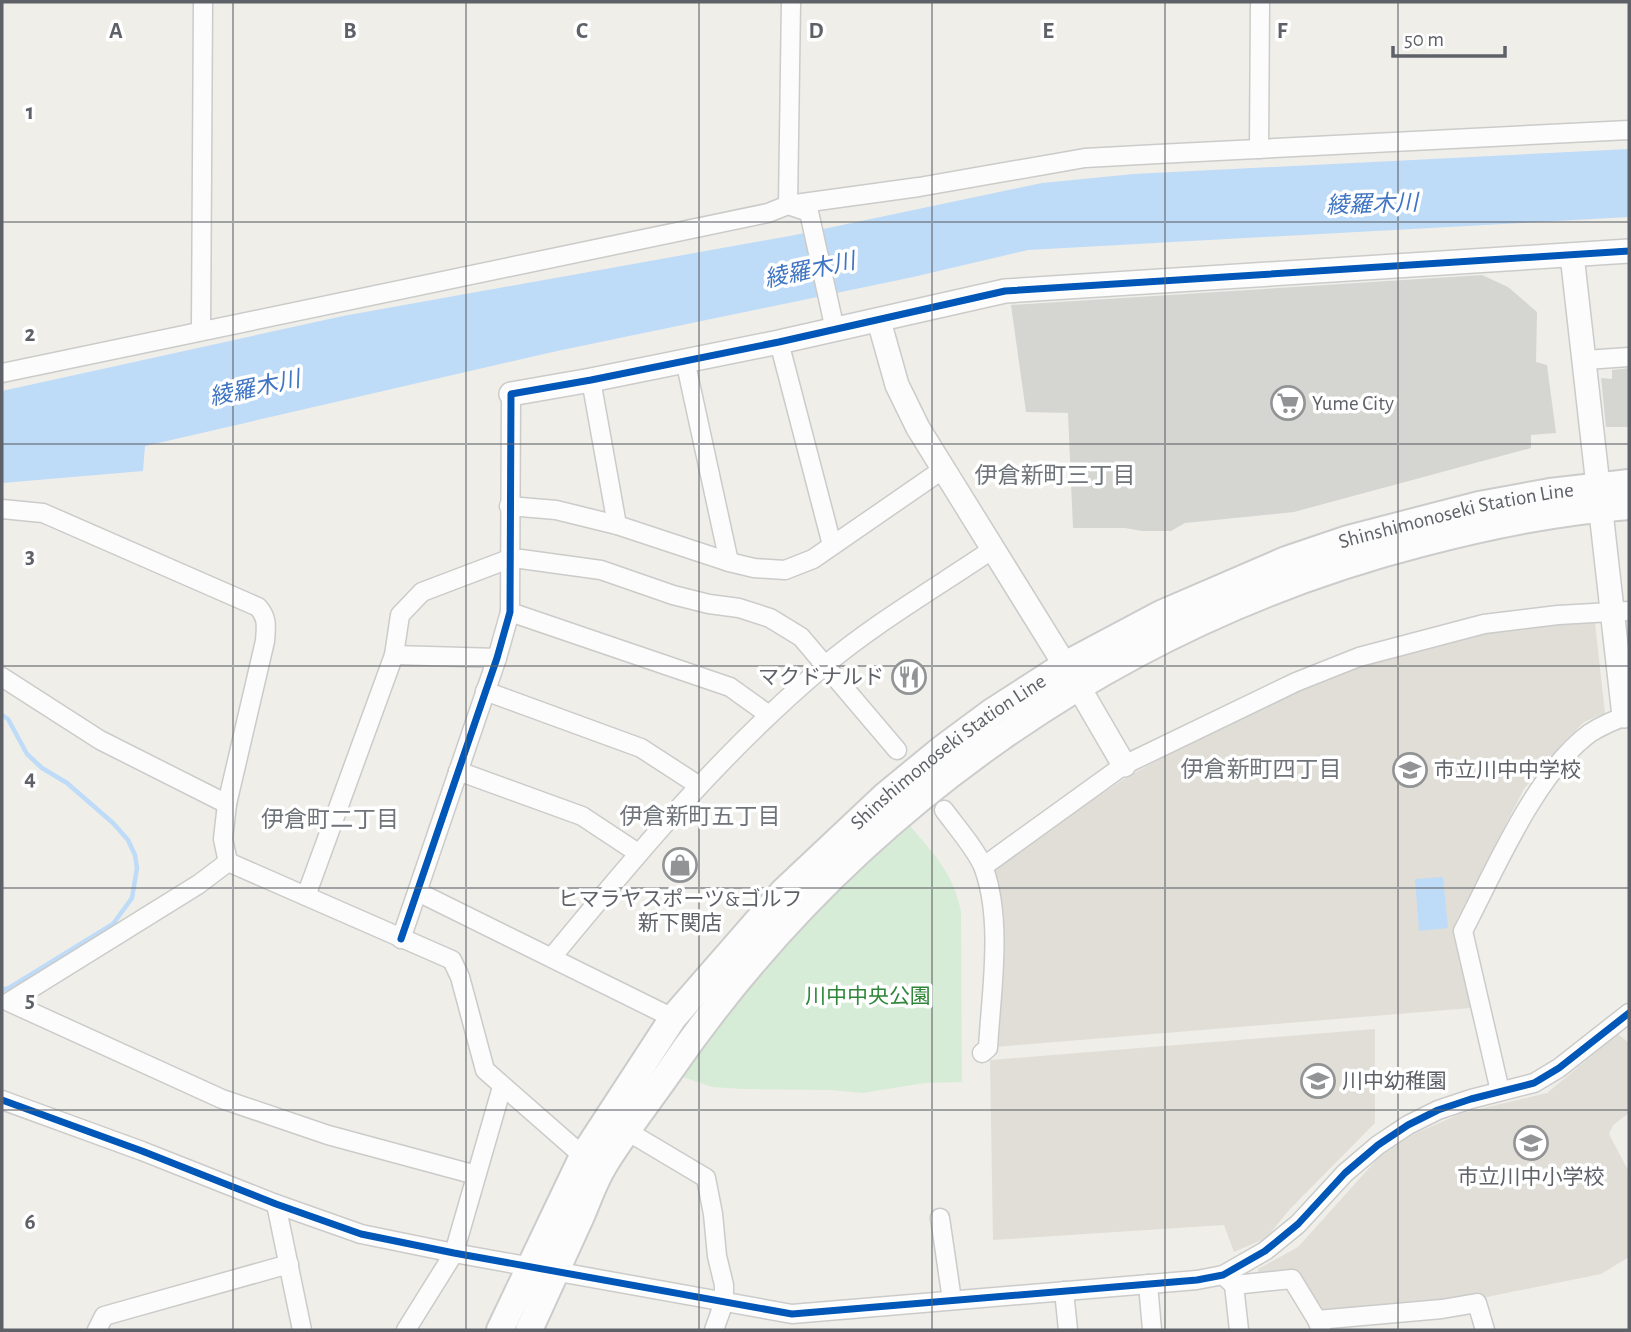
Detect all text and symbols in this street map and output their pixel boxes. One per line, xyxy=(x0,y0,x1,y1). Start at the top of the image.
scale bar xyxy=(1393,14,1505,58)
text: A xyxy=(109,20,123,43)
text: B xyxy=(343,20,357,43)
text: C xyxy=(576,20,588,43)
text: D xyxy=(808,20,824,43)
text: E xyxy=(1042,20,1054,43)
text: F xyxy=(1277,20,1288,43)
text: 50 m xyxy=(1404,29,1444,50)
text: 1 xyxy=(26,101,34,124)
water label: 綾羅木川 xyxy=(1326,190,1421,218)
water label: 綾羅木川 xyxy=(762,248,860,292)
text: 2 xyxy=(25,323,36,346)
water label: 綾羅木川 xyxy=(207,366,305,410)
supermarket icon: Yume City xyxy=(1269,384,1307,422)
place label: Yume City xyxy=(1312,393,1394,414)
district label: 伊倉新町三丁目 xyxy=(975,463,1136,488)
street label: Shinshimonoseki Station Line xyxy=(1336,479,1575,552)
text: 3 xyxy=(25,545,35,568)
restaurant icon: マクドナルド xyxy=(890,658,928,696)
place label: マクドナルド xyxy=(758,666,884,688)
street label: Shinshimonoseki Station Line xyxy=(846,670,1049,833)
school or university icon: 市立川中中学校 xyxy=(1391,751,1429,789)
district label: 伊倉新町四丁目 xyxy=(1181,757,1342,782)
place label: 市立川中中学校 xyxy=(1434,759,1581,781)
text: 4 xyxy=(24,767,36,790)
district label: 伊倉新町五丁目 xyxy=(620,804,781,829)
district label: 伊倉町二丁目 xyxy=(261,807,399,832)
shop icon: ヒマラヤスポーツ&ゴルフ 新下関店 xyxy=(661,846,699,884)
place label: ヒマラヤスポーツ&ゴルフ 新下関店 xyxy=(557,888,803,934)
park label: 川中中央公園 xyxy=(805,985,931,1007)
text: 5 xyxy=(25,989,35,1012)
school or university icon: 川中幼稚園 xyxy=(1299,1062,1337,1100)
place label: 川中幼稚園 xyxy=(1342,1070,1447,1092)
school or university icon: 市立川中小学校 xyxy=(1512,1124,1550,1162)
place label: 市立川中小学校 xyxy=(1458,1166,1605,1188)
text: 6 xyxy=(24,1211,36,1234)

